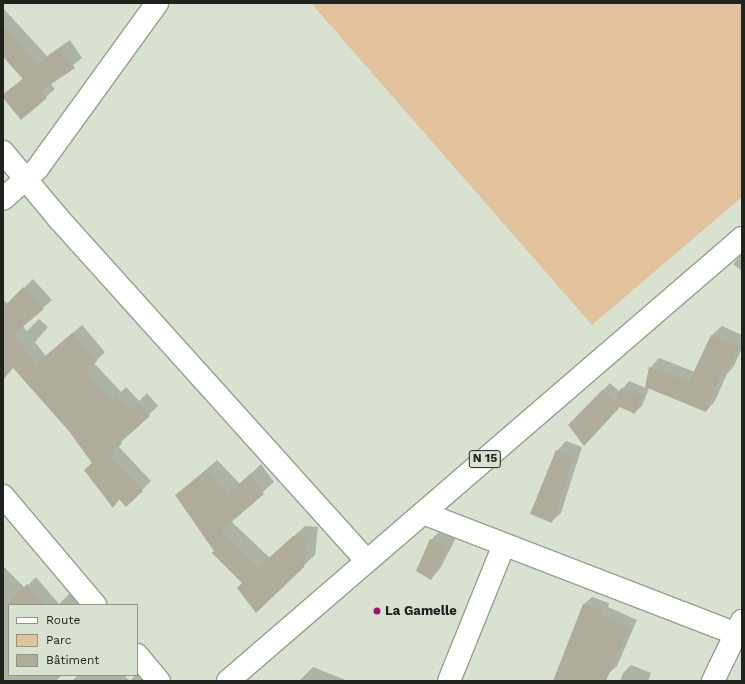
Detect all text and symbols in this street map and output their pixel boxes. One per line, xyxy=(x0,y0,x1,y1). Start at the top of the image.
road number: N 15 xyxy=(468,449,502,469)
place label: La Gamelle xyxy=(385,603,457,619)
legend xyxy=(8,604,138,676)
marker: La Gamelle xyxy=(372,606,382,616)
text: Route xyxy=(46,613,80,627)
text: Parc xyxy=(46,633,72,647)
text: Bâtiment xyxy=(46,653,99,667)

